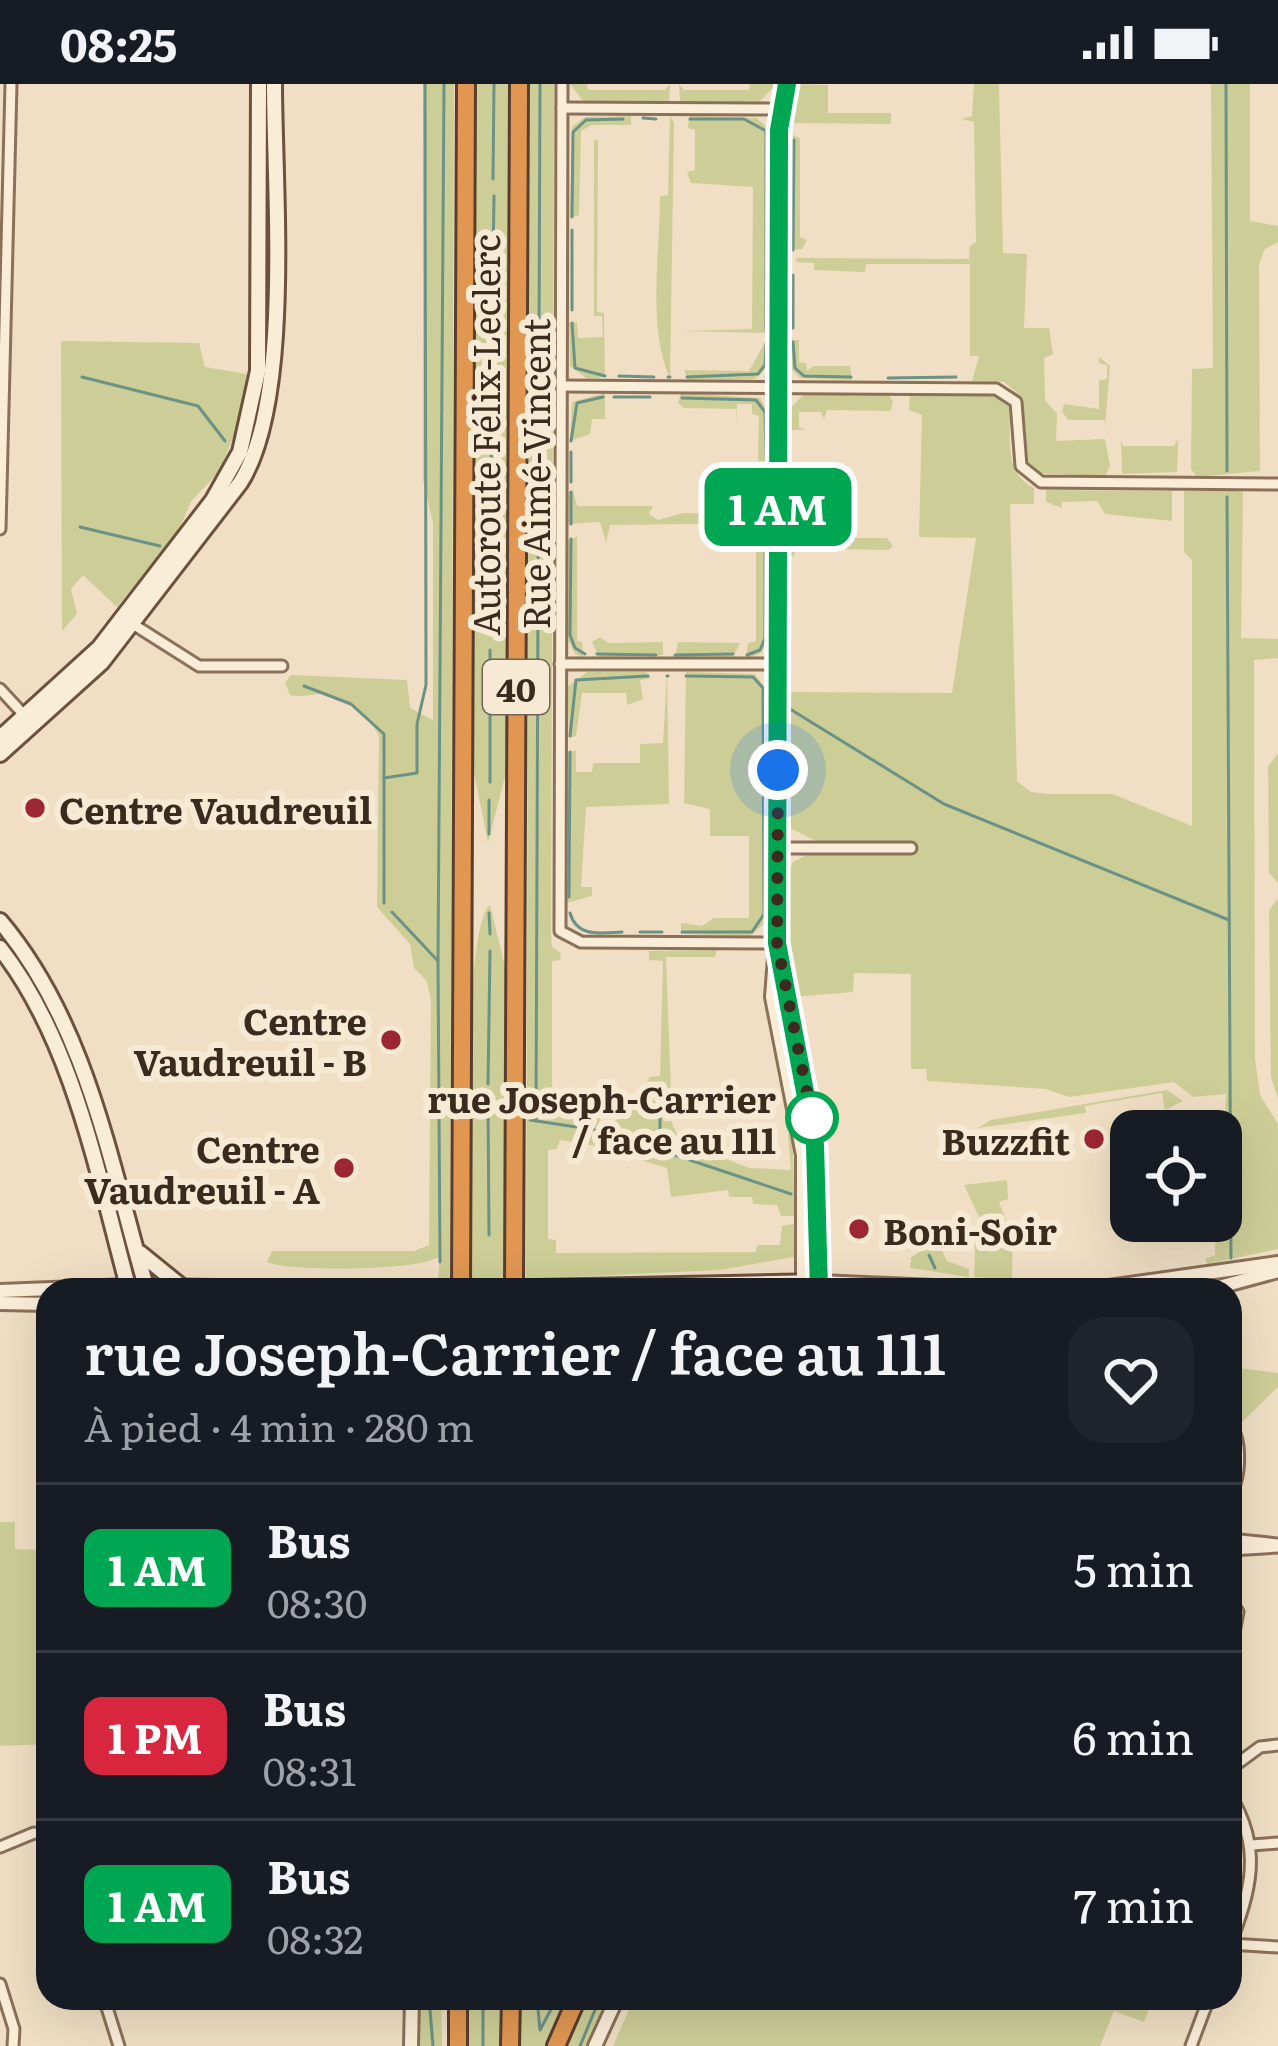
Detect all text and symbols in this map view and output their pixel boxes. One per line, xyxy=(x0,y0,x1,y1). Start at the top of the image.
text: 08:25 xyxy=(60,9,177,76)
street label: Autoroute Félix-Leclerc xyxy=(458,234,511,636)
street label: Rue Aimé-Vincent xyxy=(508,318,561,630)
line badge: 1 AM xyxy=(694,468,862,546)
text: 1 AM xyxy=(729,476,828,538)
road number: 40 xyxy=(483,660,549,714)
your location xyxy=(748,740,808,800)
place label: Centre Vaudreuil xyxy=(59,782,372,835)
marker: Centre Vaudreuil xyxy=(22,795,48,821)
place label: Centre Vaudreuil - B xyxy=(133,993,367,1087)
marker: Centre Vaudreuil - B xyxy=(378,1027,404,1053)
place label: rue Joseph-Carrier / face au 111 xyxy=(427,1071,776,1165)
marker: rue Joseph-Carrier / face au 111 xyxy=(787,1093,837,1143)
map controls xyxy=(1110,1110,1242,1242)
button: locate xyxy=(1110,1110,1242,1242)
place label: Buzzfit xyxy=(941,1113,1070,1166)
place label: Centre Vaudreuil - A xyxy=(84,1121,320,1215)
marker: Buzzfit xyxy=(1081,1126,1107,1152)
marker: Centre Vaudreuil - A xyxy=(331,1155,357,1181)
place label: Boni-Soir xyxy=(883,1203,1057,1256)
marker: Boni-Soir xyxy=(846,1216,872,1242)
text: rue Joseph-Carrier / face au 111 xyxy=(84,1308,946,1393)
button: heart xyxy=(1068,1317,1194,1443)
text: À pied · 4 min · 280 m xyxy=(84,1396,474,1454)
text: Bus xyxy=(267,1505,351,1572)
text: 5 min xyxy=(1074,1534,1194,1601)
text: 1 AM xyxy=(108,1537,207,1599)
text: 08:30 xyxy=(267,1572,367,1630)
text: Bus xyxy=(263,1673,346,1740)
text: 6 min xyxy=(1072,1702,1194,1769)
text: 1 PM xyxy=(108,1705,203,1767)
text: 08:31 xyxy=(263,1740,356,1798)
text: Bus xyxy=(267,1841,351,1908)
text: 7 min xyxy=(1074,1870,1194,1937)
text: 1 AM xyxy=(108,1873,207,1935)
text: 08:32 xyxy=(267,1908,363,1966)

